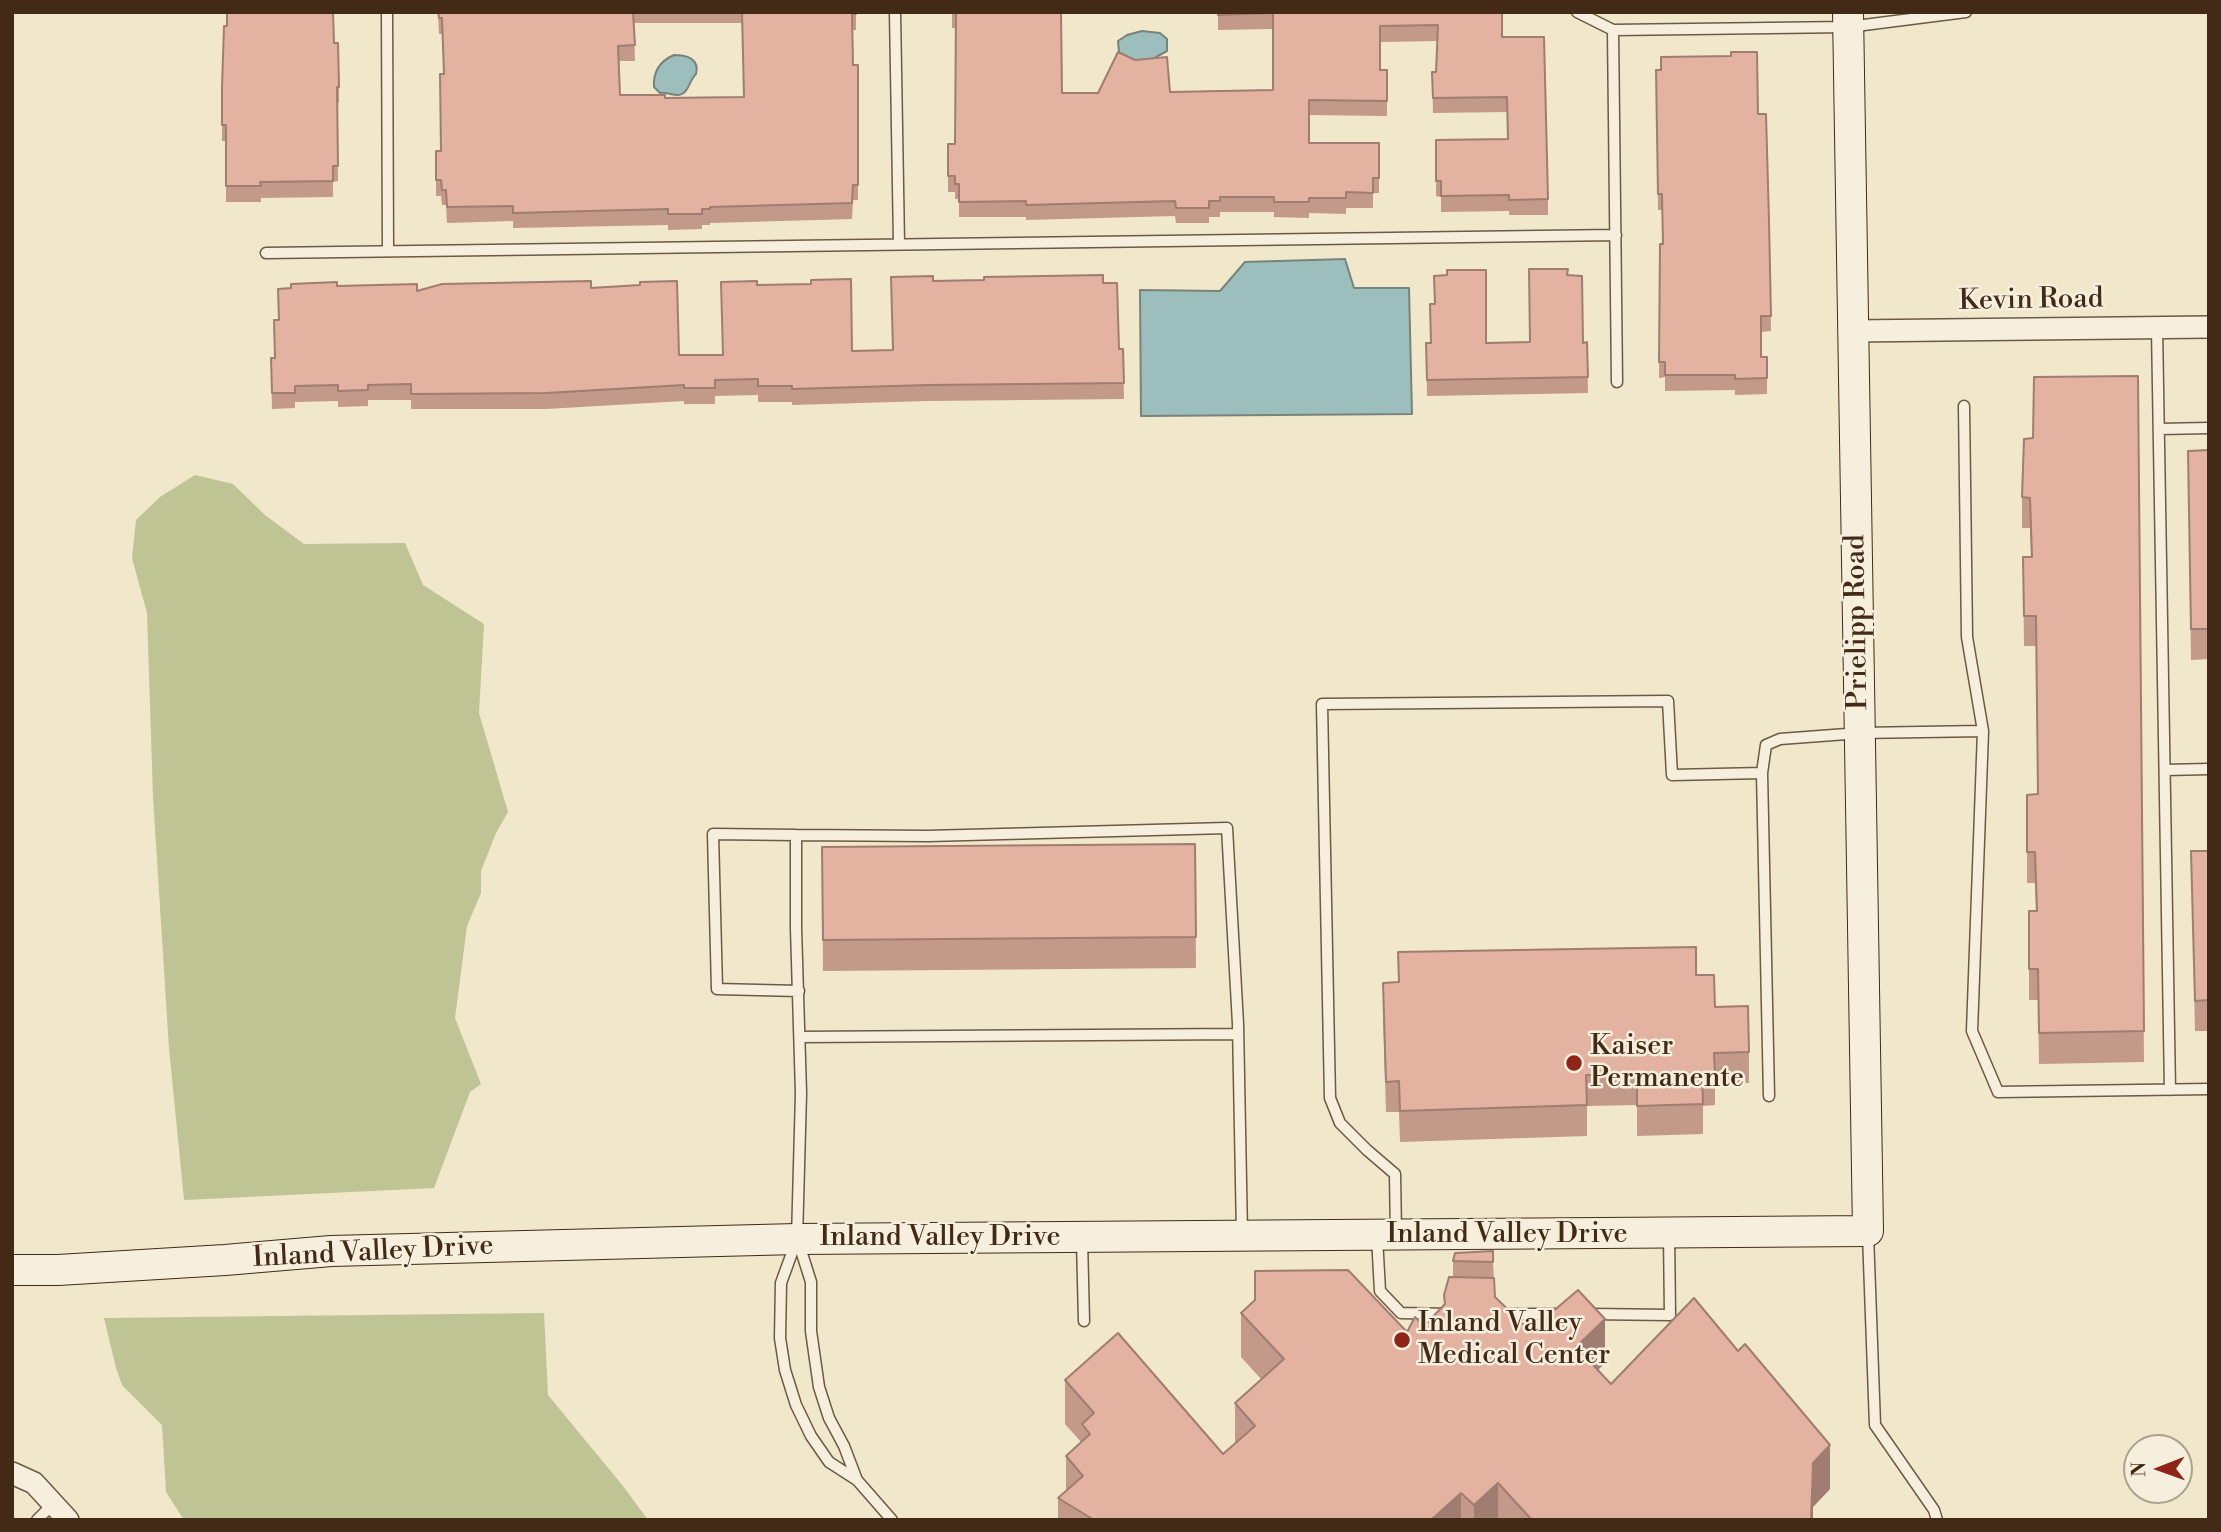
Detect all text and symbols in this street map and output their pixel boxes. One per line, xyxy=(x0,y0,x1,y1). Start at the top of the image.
street label: Kevin Road xyxy=(1958,283,2104,319)
street label: Prielipp Road xyxy=(1840,534,1876,710)
place label: Kaiser Permanente xyxy=(1590,1030,1744,1096)
marker: Kaiser Permanente xyxy=(1564,1053,1584,1073)
street label: Inland Valley Drive xyxy=(1386,1218,1628,1252)
street label: Inland Valley Drive xyxy=(819,1221,1061,1255)
street label: Inland Valley Drive xyxy=(252,1230,494,1276)
place label: Inland Valley Medical Center xyxy=(1418,1307,1610,1373)
marker: Inland Valley Medical Center xyxy=(1392,1330,1412,1350)
north arrow xyxy=(2123,1434,2193,1504)
text: N xyxy=(2127,1462,2151,1477)

